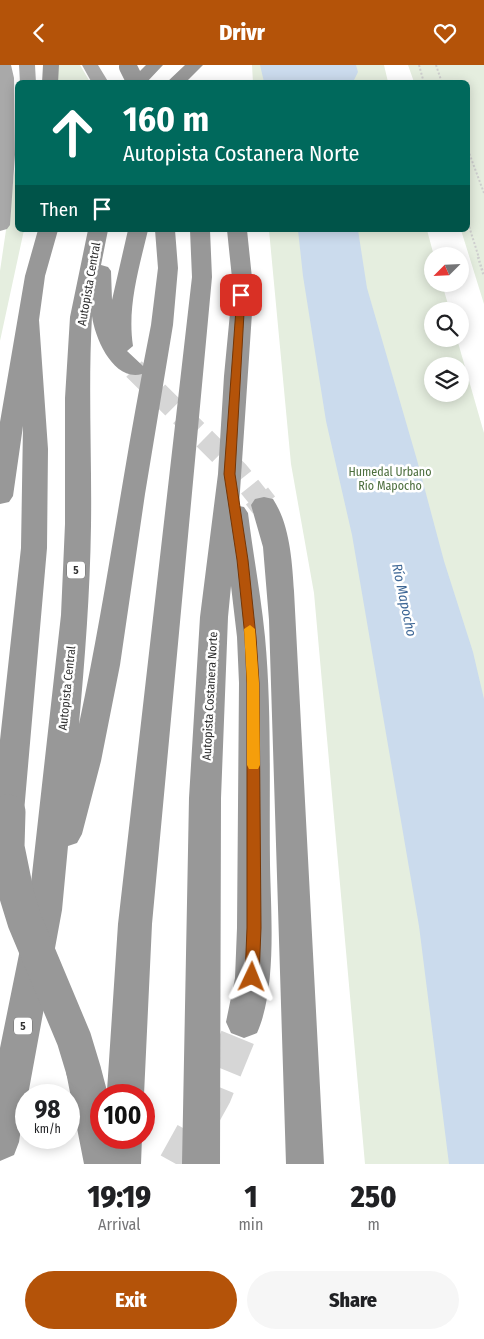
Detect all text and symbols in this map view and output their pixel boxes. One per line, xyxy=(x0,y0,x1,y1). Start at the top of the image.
icon: back xyxy=(25,19,53,47)
text: Drivr xyxy=(219,19,265,46)
icon: heart xyxy=(431,19,459,47)
text: 160 m xyxy=(123,98,209,140)
icon: ahead xyxy=(40,100,105,165)
text: Autopista Costanera Norte xyxy=(123,140,359,167)
icon: arrive xyxy=(88,195,116,223)
text: Then xyxy=(40,198,78,221)
street label: Autopista Central xyxy=(75,241,103,327)
north arrow xyxy=(424,247,469,293)
map controls xyxy=(424,247,469,402)
pin xyxy=(220,274,262,316)
icon: arrive xyxy=(227,281,255,309)
button: search xyxy=(424,302,469,347)
button: layers xyxy=(424,357,469,402)
park label: Humedal Urbano Río Mapocho xyxy=(349,465,431,493)
road number: 5 xyxy=(67,561,85,579)
water label: Río Mapocho xyxy=(388,562,420,638)
street label: Autopista Costanera Norte xyxy=(200,631,220,761)
street label: Autopista Central xyxy=(56,645,78,731)
position arrow xyxy=(225,950,277,1002)
road number: 5 xyxy=(14,1017,32,1034)
speed limit sign: 100 xyxy=(90,1084,155,1149)
text: 98 xyxy=(34,1095,61,1125)
text: km/h xyxy=(34,1122,61,1136)
text: 19:19 xyxy=(87,1179,151,1215)
text: 1 xyxy=(244,1179,257,1215)
text: 250 xyxy=(351,1179,397,1215)
text: Arrival xyxy=(98,1215,140,1234)
text: min xyxy=(239,1215,263,1234)
text: m xyxy=(368,1215,380,1234)
button: Exit xyxy=(25,1271,237,1329)
button: Share xyxy=(247,1271,459,1329)

